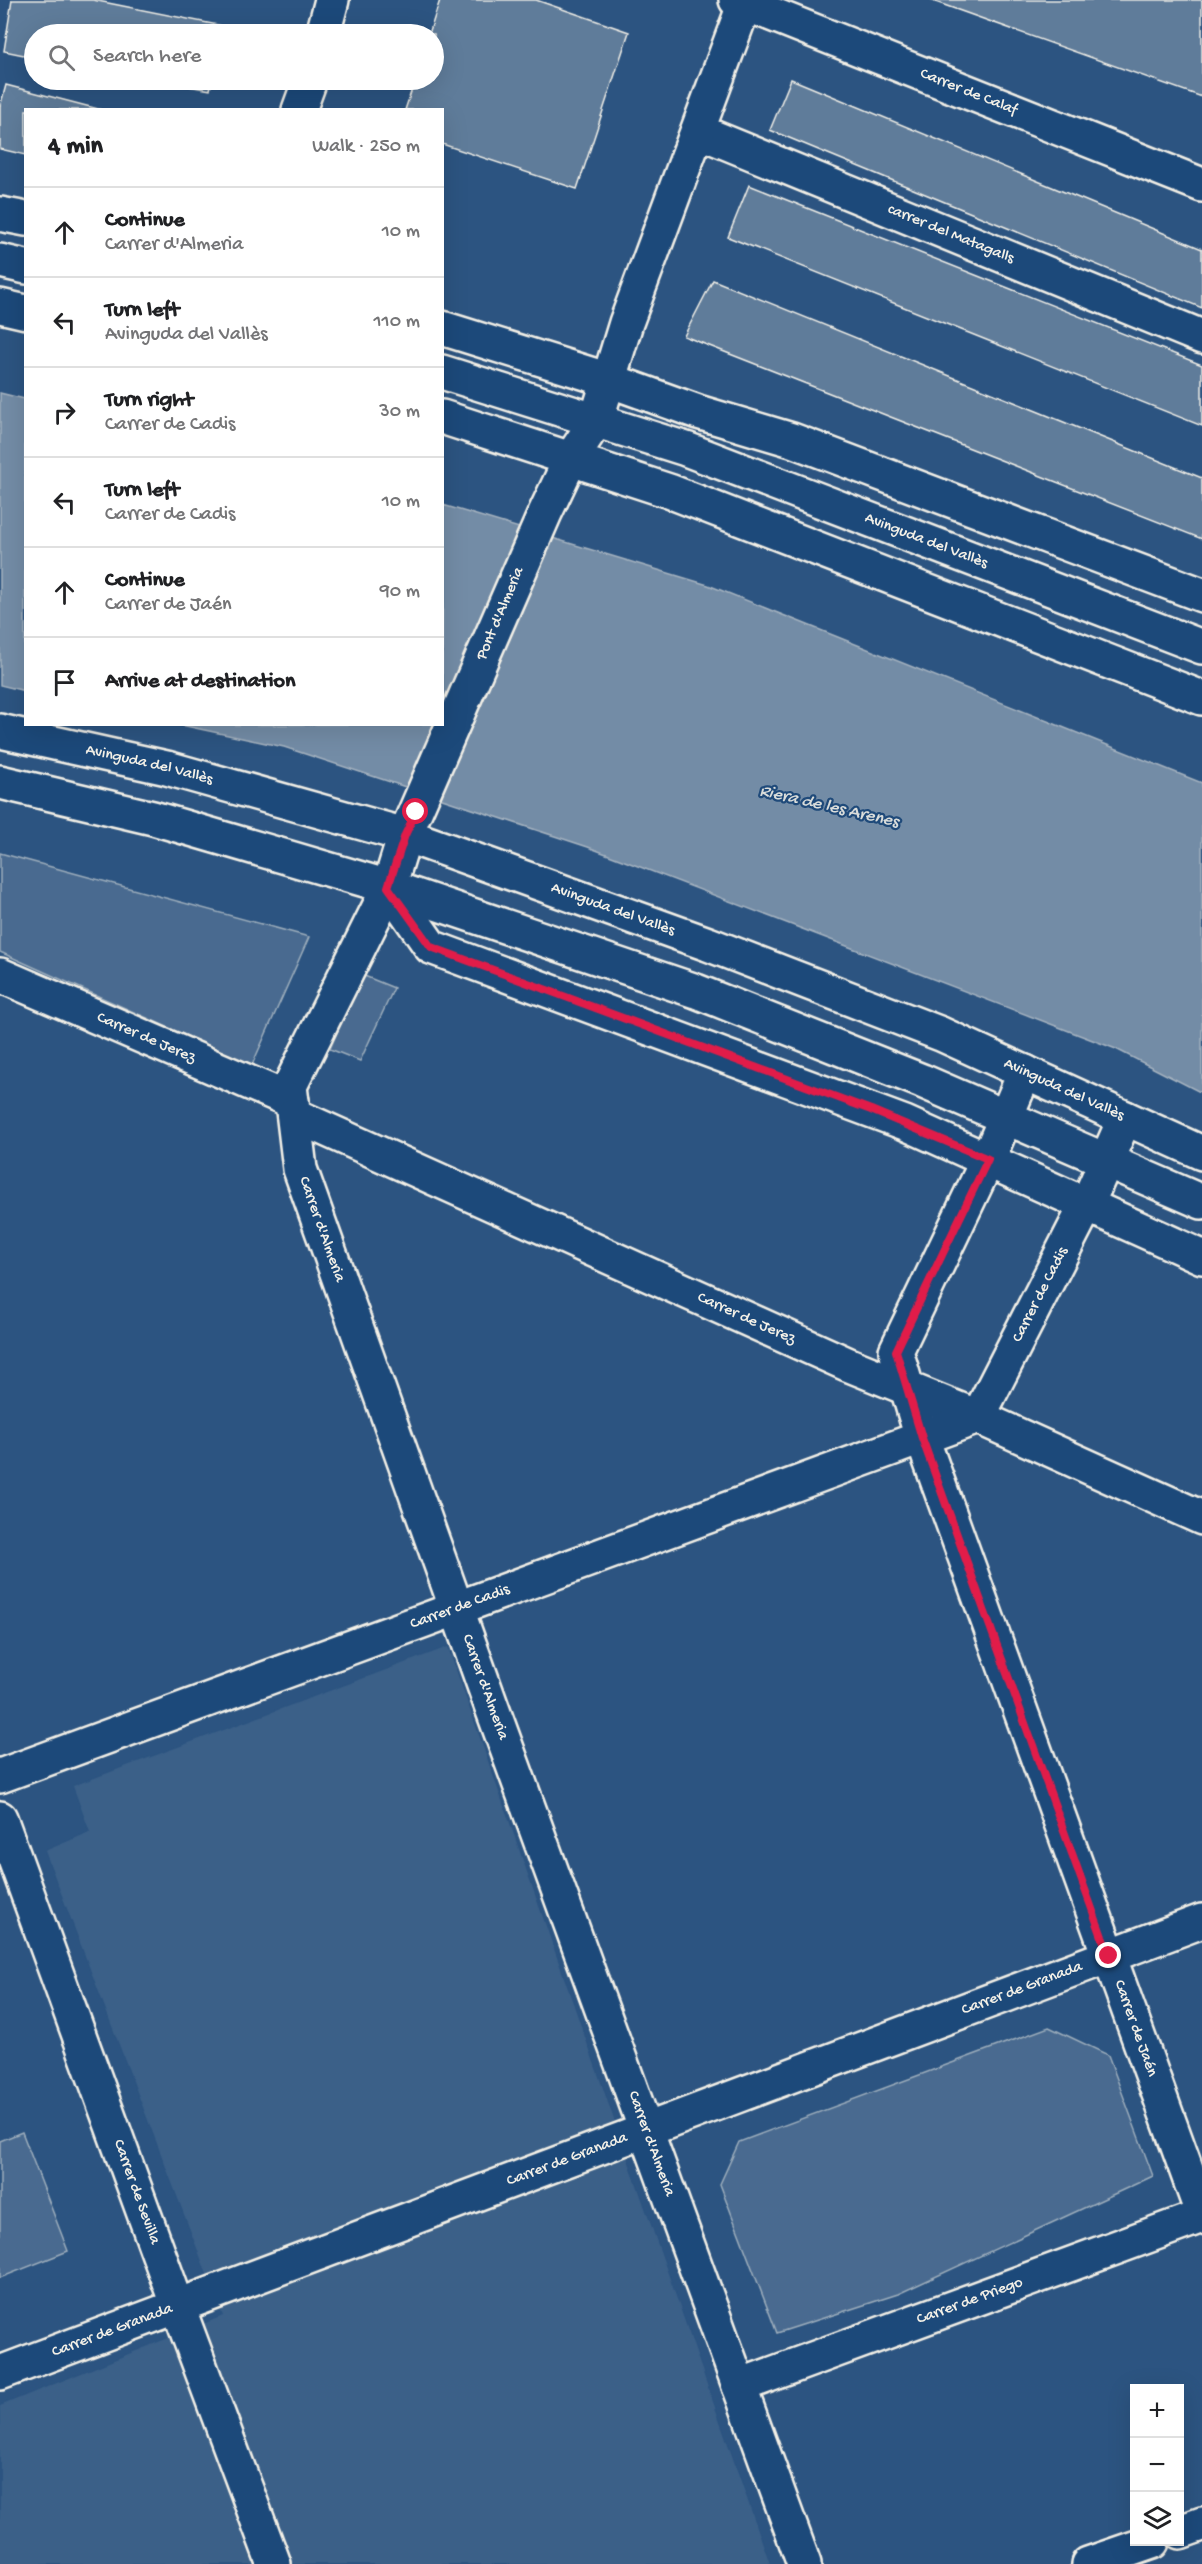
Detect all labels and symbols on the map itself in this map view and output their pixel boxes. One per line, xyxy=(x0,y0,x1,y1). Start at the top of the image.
street label: Carrer de Calaf xyxy=(917,64,1021,120)
street label: carrer del Matagalls xyxy=(885,200,1018,269)
street label: Avinguda del Vallès xyxy=(862,509,991,574)
street label: Pont d'Almeria xyxy=(473,564,530,664)
street label: Avinguda del Vallès xyxy=(84,741,216,790)
water label: Riera de les Arenes xyxy=(757,781,903,834)
route start xyxy=(402,798,428,824)
street label: Avinguda del Vallès xyxy=(548,879,678,941)
street label: Carrer de Jerez xyxy=(94,1008,199,1068)
street label: Avinguda del Vallès xyxy=(1001,1054,1128,1126)
street label: Carrer d'Almeria xyxy=(294,1174,349,1286)
street label: Carrer de Cadis xyxy=(1008,1243,1073,1346)
street label: Carrer de Jerez xyxy=(694,1288,799,1349)
street label: Carrer de Cadis xyxy=(408,1580,513,1634)
street label: Carrer d'Almeria xyxy=(457,1632,513,1744)
route end xyxy=(1095,1942,1121,1968)
street label: Carrer de Granada xyxy=(959,1957,1086,2020)
street label: Carrer de Jaén xyxy=(1109,1978,1162,2080)
street label: Carrer d'Almeria xyxy=(623,2089,679,2200)
street label: Carrer de Granada xyxy=(504,2128,631,2191)
street label: Carrer de Sevilla xyxy=(108,2137,164,2248)
street label: Carrer de Priego xyxy=(914,2273,1026,2329)
street label: Carrer de Granada xyxy=(49,2299,176,2362)

